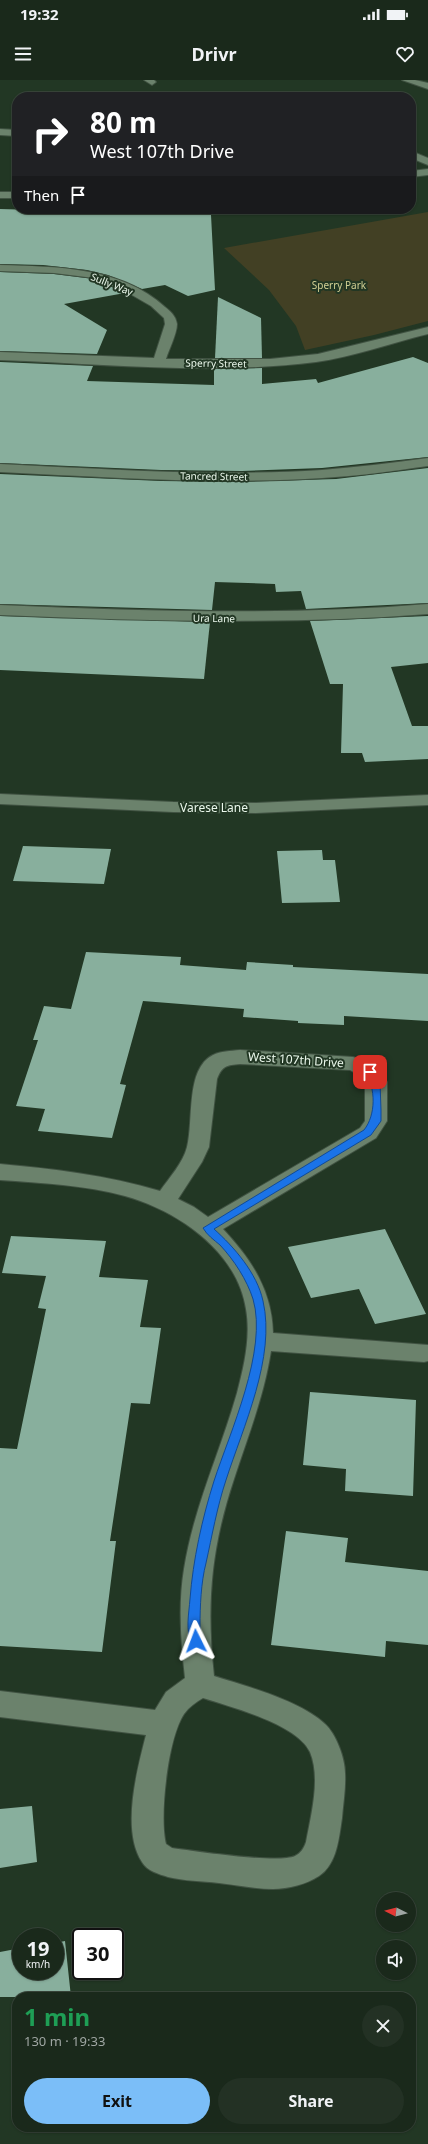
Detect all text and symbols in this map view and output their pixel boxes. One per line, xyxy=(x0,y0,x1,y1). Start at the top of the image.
text: 19:32 xyxy=(20,4,59,24)
text: Drivr xyxy=(192,42,236,66)
icon: menu xyxy=(12,43,34,65)
icon: heart xyxy=(394,43,416,65)
text: 80 m xyxy=(90,103,157,141)
icon: right xyxy=(24,108,76,160)
text: West 107th Drive xyxy=(90,139,234,163)
icon: arrive xyxy=(67,184,89,206)
text: Then xyxy=(24,185,59,205)
street label: Sully Way xyxy=(89,269,136,299)
park label: Sperry Park xyxy=(312,278,367,292)
street label: Sperry Street xyxy=(185,355,247,371)
street label: Tancred Street xyxy=(180,468,248,484)
street label: Ura Lane xyxy=(193,611,236,625)
street label: Varese Lane xyxy=(180,799,248,816)
street label: West 107th Drive xyxy=(248,1048,345,1071)
pin xyxy=(353,1055,387,1089)
icon: arrive xyxy=(359,1061,381,1083)
position arrow xyxy=(175,1620,217,1662)
north arrow xyxy=(376,1892,416,1932)
map controls xyxy=(376,1892,416,1980)
speed limit sign: 30 xyxy=(72,1928,124,1980)
text: 19 xyxy=(27,1935,49,1962)
button: sound xyxy=(376,1940,416,1980)
text: km/h xyxy=(26,1957,50,1971)
text: 1 min xyxy=(24,2000,90,2033)
button: close xyxy=(362,2005,404,2047)
text: 130 m · 19:33 xyxy=(24,2032,105,2050)
button: Exit xyxy=(24,2078,210,2124)
button: Share xyxy=(218,2078,404,2124)

